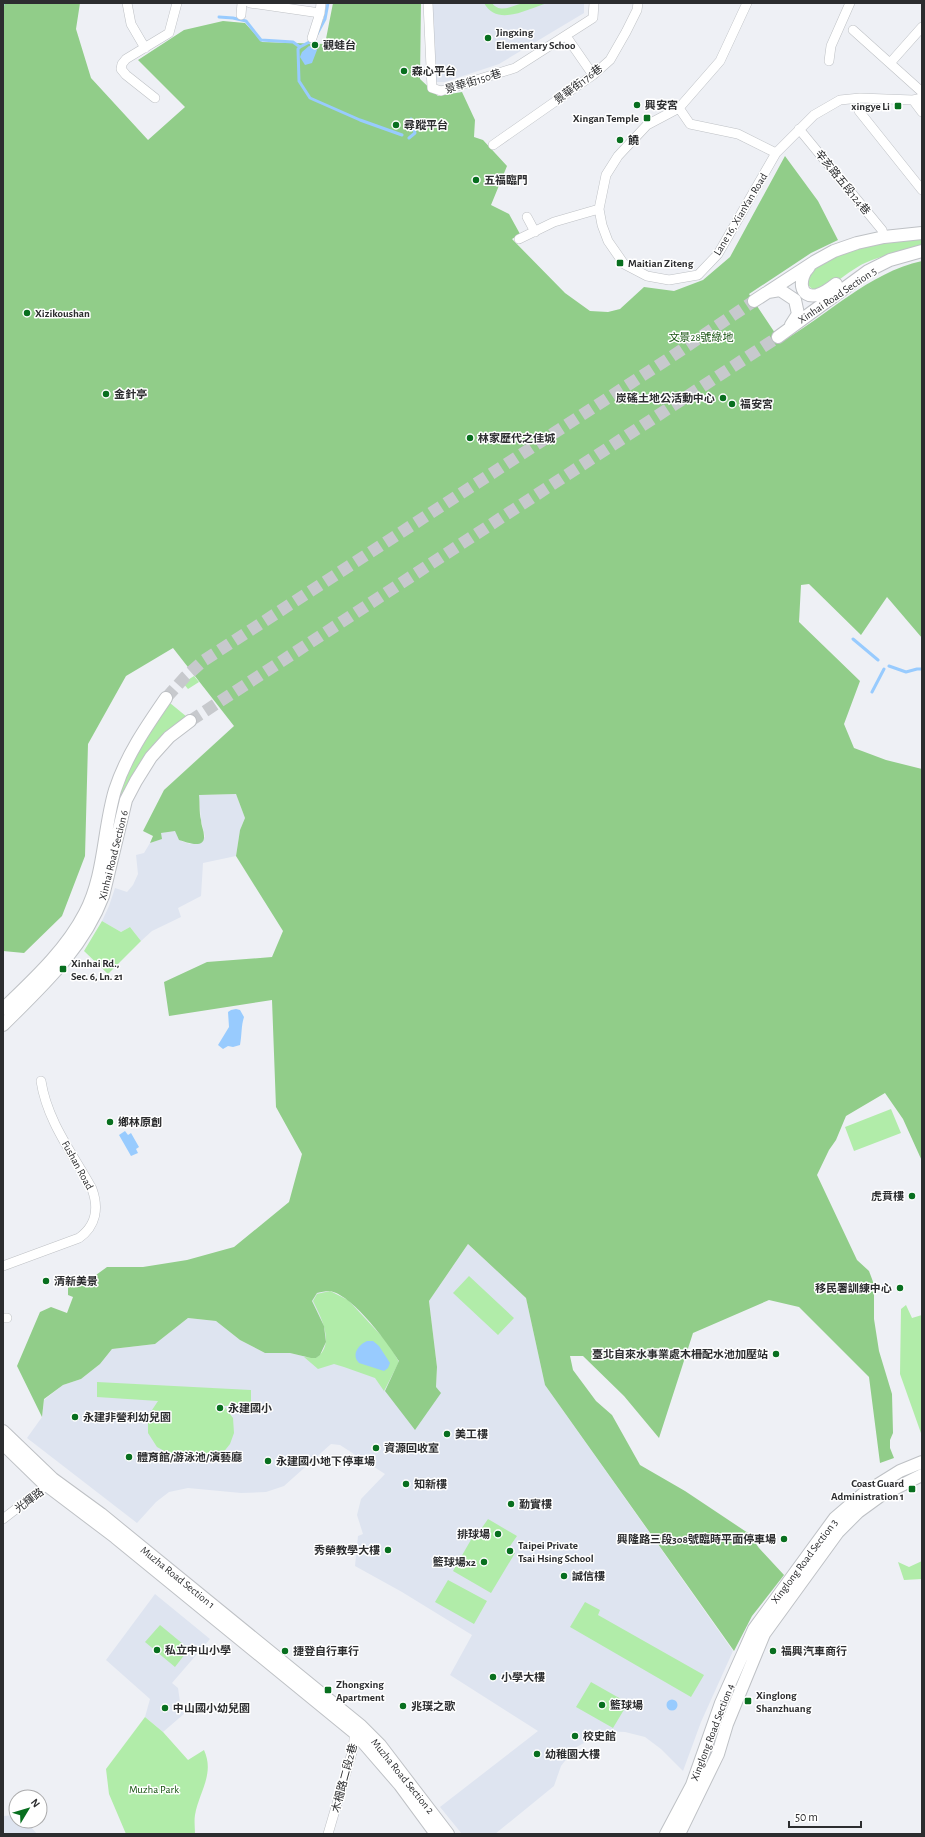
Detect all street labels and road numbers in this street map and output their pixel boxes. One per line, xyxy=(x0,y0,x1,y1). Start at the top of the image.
street label: 景華街176巷 xyxy=(551,62,605,106)
street label: 景華街150巷 xyxy=(443,67,503,95)
street label: 辛亥路五段124巷 xyxy=(813,147,873,217)
street label: Lane 16, XianYan Road xyxy=(712,171,770,257)
street label: Xinhai Road Section 5 xyxy=(796,265,879,326)
street label: Xinhai Road Section 6 xyxy=(97,809,130,901)
street label: Fushan Road xyxy=(60,1139,96,1192)
street label: 光輝路 xyxy=(12,1485,46,1515)
street label: Xinglong Road Section 3 xyxy=(769,1517,840,1606)
street label: Muzha Road Section 1 xyxy=(138,1544,217,1611)
street label: Xinglong Road Section 4 xyxy=(689,1682,736,1782)
street label: Muzha Road Section 2 xyxy=(369,1737,436,1816)
street label: 木柵路二段2巷 xyxy=(329,1742,359,1814)

